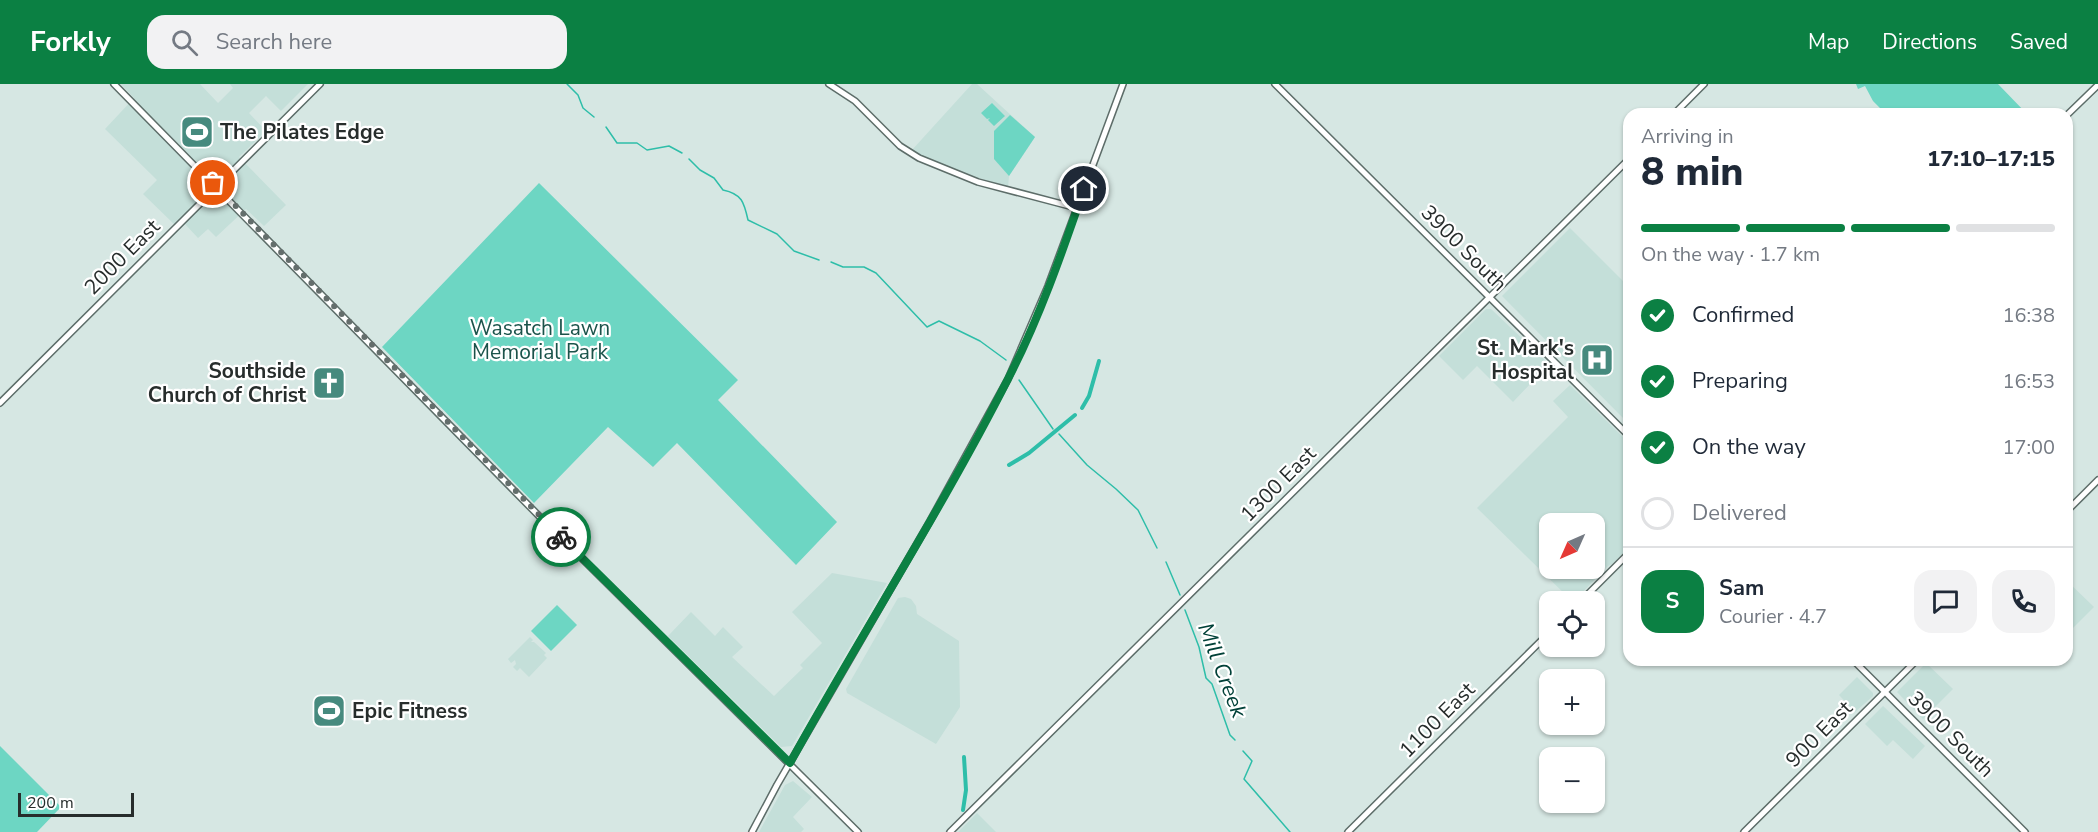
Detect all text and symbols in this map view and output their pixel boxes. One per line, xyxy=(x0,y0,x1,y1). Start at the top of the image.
search box xyxy=(147,15,567,69)
text: Forkly xyxy=(30,23,111,61)
icon: search xyxy=(168,26,201,59)
text: Search here xyxy=(216,27,332,57)
text: Map xyxy=(1808,28,1849,56)
text: Directions xyxy=(1882,28,1977,56)
text: Saved xyxy=(2010,28,2068,56)
sports icon: The Pilates Edge xyxy=(179,114,215,150)
place label: The Pilates Edge xyxy=(220,118,384,146)
text: Arriving in xyxy=(1641,123,1734,150)
text: 17:10–17:15 xyxy=(1927,144,2055,174)
text: 8 min xyxy=(1641,146,1744,199)
pin xyxy=(187,157,238,208)
pin xyxy=(1058,163,1109,214)
icon: bag xyxy=(196,166,229,199)
icon: home xyxy=(1067,172,1100,205)
street label: 3900 South xyxy=(1415,199,1513,297)
street label: 2000 East xyxy=(78,213,166,301)
text: On the way · 1.7 km xyxy=(1641,241,1820,268)
icon: check xyxy=(1641,299,1674,332)
text: Confirmed xyxy=(1692,300,1794,330)
text: 16:38 xyxy=(2002,302,2055,329)
park label: Wasatch Lawn Memorial Park xyxy=(470,314,610,366)
place label: St. Mark's Hospital xyxy=(1477,334,1574,386)
hospital icon: St. Mark's Hospital xyxy=(1579,342,1615,378)
place label: Southside Church of Christ xyxy=(148,357,307,409)
church icon: Southside Church of Christ xyxy=(311,365,347,401)
icon: check xyxy=(1641,365,1674,398)
text: Preparing xyxy=(1692,366,1788,396)
text: 16:53 xyxy=(2002,368,2055,395)
icon: check xyxy=(1641,431,1674,464)
text: On the way xyxy=(1692,432,1806,462)
text: 17:00 xyxy=(2002,434,2055,461)
street label: 1300 East xyxy=(1234,440,1322,528)
text: Delivered xyxy=(1692,498,1787,528)
courier xyxy=(531,507,591,567)
north arrow xyxy=(1539,513,1605,579)
map controls xyxy=(1539,513,1605,813)
icon: bike xyxy=(545,521,578,554)
button: chat xyxy=(1914,570,1977,633)
button: phone xyxy=(1992,570,2055,633)
text: Sam xyxy=(1719,573,1764,603)
text: S xyxy=(1666,586,1679,616)
button: locate xyxy=(1539,591,1605,657)
text: Courier · 4.7 xyxy=(1719,603,1827,630)
water label: Mill Creek xyxy=(1190,619,1254,723)
button: + xyxy=(1539,669,1605,735)
street label: 1100 East xyxy=(1393,676,1481,764)
street label: 3900 South xyxy=(1902,685,2000,783)
sports icon: Epic Fitness xyxy=(311,693,347,729)
street label: 900 East xyxy=(1779,694,1859,774)
place label: Epic Fitness xyxy=(352,697,467,725)
button: − xyxy=(1539,747,1605,813)
scale bar xyxy=(18,790,134,818)
text: 200 m xyxy=(27,792,74,814)

